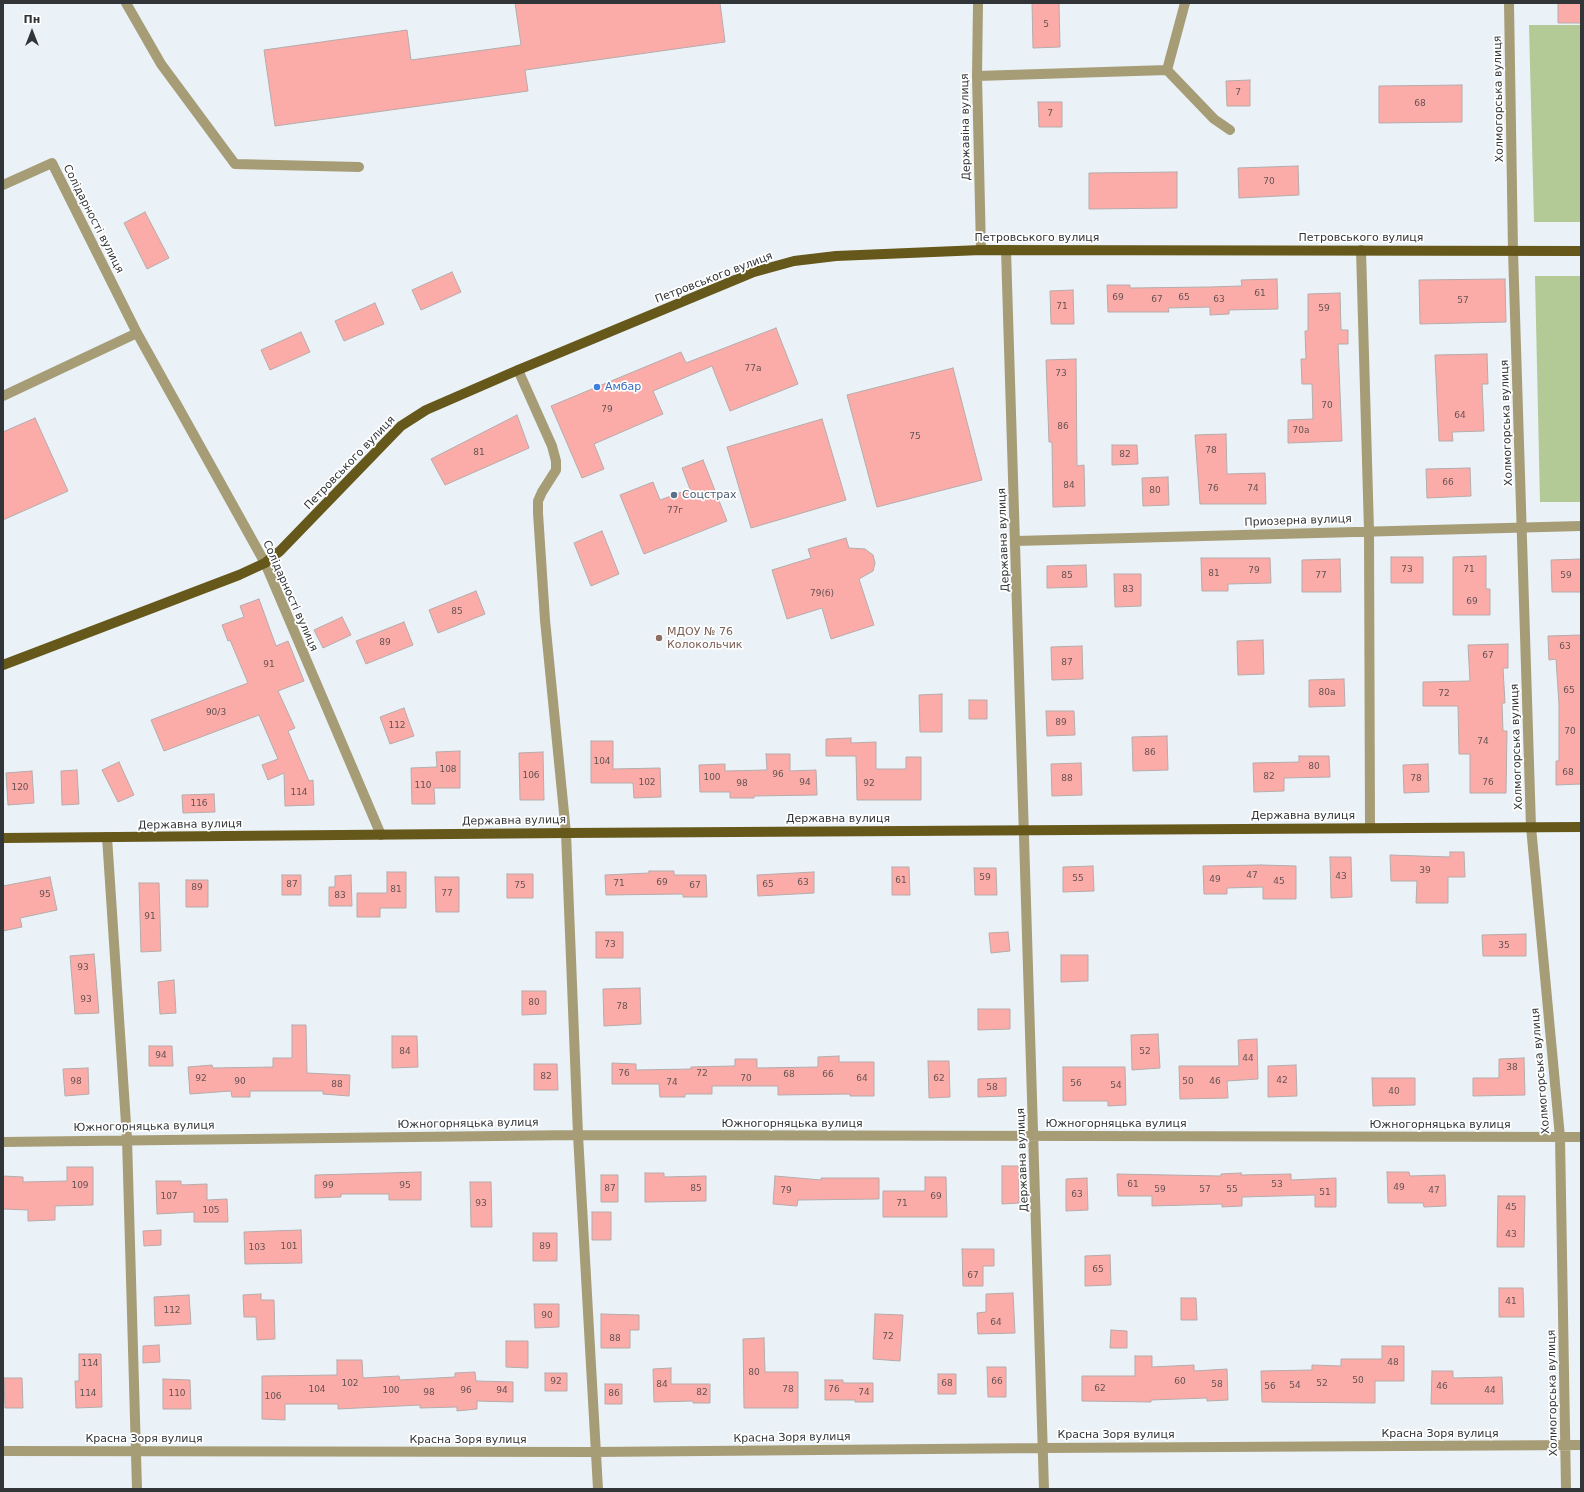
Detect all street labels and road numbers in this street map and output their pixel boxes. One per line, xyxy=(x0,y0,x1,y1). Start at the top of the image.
street label: Холмогорська вулиця xyxy=(1491,36,1507,162)
street label: Державіна вулиця xyxy=(958,73,974,181)
street label: Солідарності вулиця xyxy=(60,163,126,275)
street label: Петровського вулиця xyxy=(975,231,1099,245)
street label: Петровського вулиця xyxy=(1299,231,1423,245)
street label: Петровського вулиця xyxy=(653,249,775,307)
street label: Холмогорська вулиця xyxy=(1498,360,1516,486)
street label: Петровського вулиця xyxy=(302,414,398,512)
street label: Державна вулиця xyxy=(996,488,1012,592)
street label: Приозерна вулиця xyxy=(1244,513,1352,529)
street label: Солідарності вулиця xyxy=(260,538,320,654)
street label: Холмогорська вулиця xyxy=(1508,684,1526,810)
street label: Державна вулиця xyxy=(1251,809,1355,823)
street label: Державна вулиця xyxy=(786,812,890,826)
street label: Державна вулиця xyxy=(462,813,566,829)
street label: Державна вулиця xyxy=(138,817,242,833)
street label: Холмогорська вулиця xyxy=(1529,1007,1553,1135)
street label: Державна вулиця xyxy=(1015,1108,1031,1212)
street label: Южногорняцька вулиця xyxy=(397,1116,539,1132)
street label: Южногорняцька вулиця xyxy=(721,1117,863,1131)
street label: Южногорняцька вулиця xyxy=(1045,1117,1187,1131)
street label: Южногорняцька вулиця xyxy=(1369,1118,1511,1132)
street label: Южногорняцька вулиця xyxy=(73,1119,215,1135)
street label: Холмогорська вулиця xyxy=(1545,1330,1561,1456)
street label: Красна Зоря вулиця xyxy=(1381,1427,1499,1441)
street label: Красна Зоря вулиця xyxy=(1057,1428,1175,1442)
street label: Красна Зоря вулиця xyxy=(733,1430,851,1446)
street label: Красна Зоря вулиця xyxy=(85,1432,203,1446)
street label: Красна Зоря вулиця xyxy=(409,1433,527,1447)

